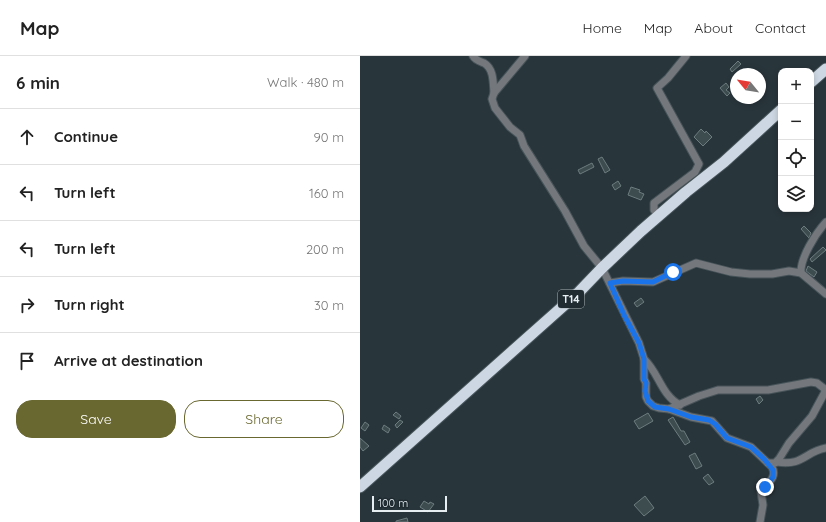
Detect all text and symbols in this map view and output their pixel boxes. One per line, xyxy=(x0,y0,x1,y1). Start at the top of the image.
text: Map xyxy=(20,16,59,40)
text: Home xyxy=(583,19,622,37)
text: Map xyxy=(644,19,672,37)
text: About xyxy=(694,19,733,37)
text: Contact xyxy=(755,19,806,37)
north arrow xyxy=(730,68,766,104)
map controls xyxy=(778,68,814,212)
button: + xyxy=(778,68,814,104)
text: 6 min xyxy=(16,72,60,93)
text: Walk · 480 m xyxy=(267,74,344,90)
button: − xyxy=(778,104,814,140)
icon: ahead xyxy=(16,126,38,148)
text: Continue xyxy=(54,127,118,146)
text: 90 m xyxy=(314,129,344,145)
button: locate xyxy=(778,140,814,176)
button: layers xyxy=(778,176,814,212)
icon: left xyxy=(16,182,38,204)
text: Turn left xyxy=(54,183,116,202)
text: 160 m xyxy=(309,185,344,201)
icon: left xyxy=(16,238,38,260)
text: Turn left xyxy=(54,239,116,258)
text: 200 m xyxy=(306,241,344,257)
route start xyxy=(664,263,682,281)
road number: T14 xyxy=(558,290,584,308)
icon: right xyxy=(16,294,38,316)
text: Turn right xyxy=(54,295,125,314)
text: 30 m xyxy=(314,297,344,313)
icon: arrive xyxy=(16,350,38,372)
text: Arrive at destination xyxy=(54,351,203,370)
button: Save xyxy=(16,400,176,438)
button: Share xyxy=(184,400,344,438)
route end xyxy=(756,478,774,496)
scale bar xyxy=(372,494,447,513)
text: 100 m xyxy=(378,496,408,510)

